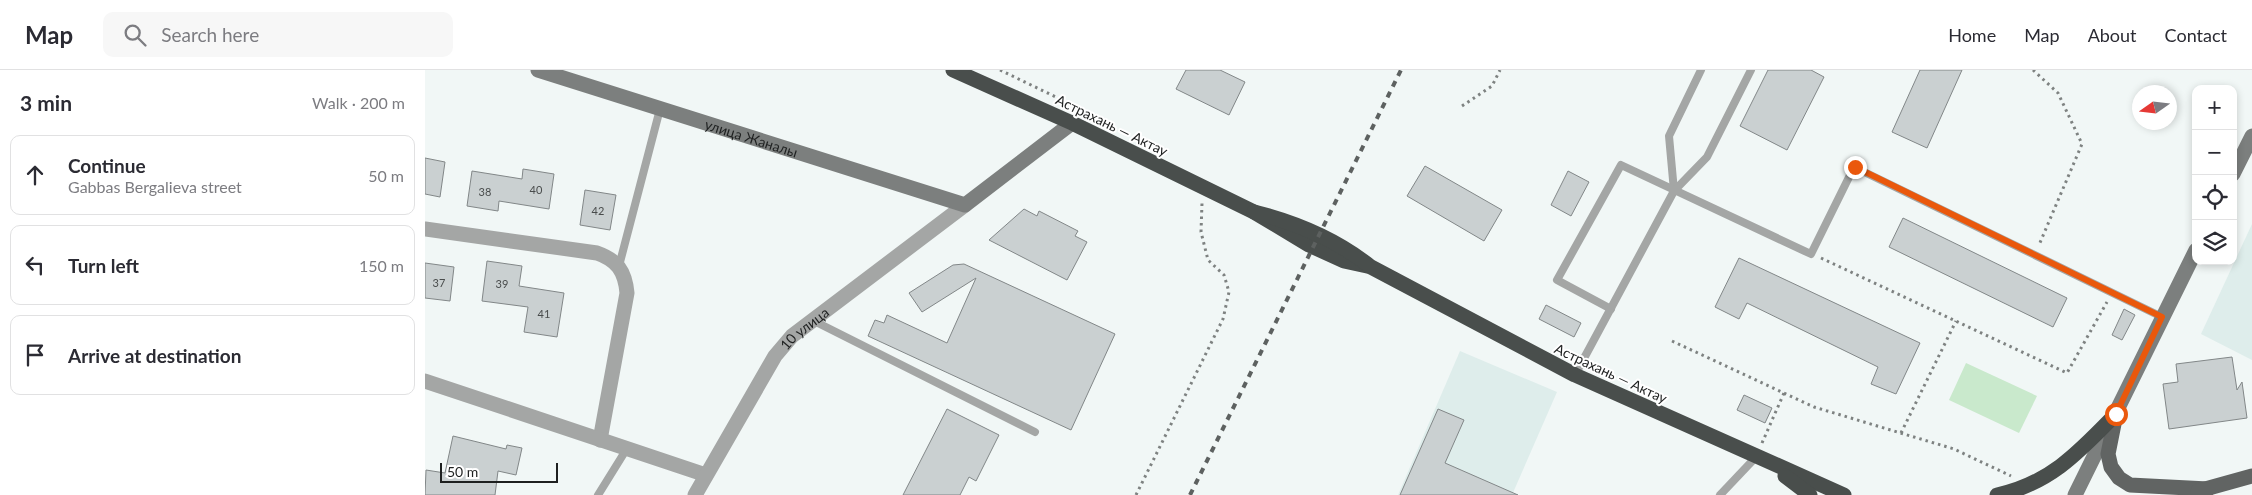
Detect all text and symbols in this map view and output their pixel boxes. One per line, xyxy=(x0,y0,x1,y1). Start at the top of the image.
search box xyxy=(103,12,453,57)
text: Map xyxy=(25,20,73,49)
icon: search xyxy=(121,21,149,49)
text: Search here xyxy=(161,23,259,46)
text: Home xyxy=(1948,24,1996,46)
text: Map xyxy=(2024,24,2060,46)
text: About xyxy=(2088,24,2137,46)
text: Contact xyxy=(2165,24,2227,46)
north arrow xyxy=(2132,85,2177,130)
map controls xyxy=(2192,85,2237,265)
button: + xyxy=(2192,85,2237,130)
text: 3 min xyxy=(20,90,72,115)
street label: Астрахань — Актау xyxy=(1053,91,1171,160)
text: Walk · 200 m xyxy=(312,93,405,112)
street label: улица Жаналы xyxy=(703,115,800,160)
button: − xyxy=(2192,130,2237,175)
text: Continue xyxy=(68,154,146,177)
route end xyxy=(1844,156,1867,179)
icon: ahead xyxy=(21,161,49,189)
text: 50 m xyxy=(368,166,404,185)
button: locate xyxy=(2192,175,2237,220)
text: Gabbas Bergalieva street xyxy=(68,177,242,196)
house number: 40 xyxy=(530,183,543,196)
house number: 38 xyxy=(479,185,491,198)
house number: 42 xyxy=(592,204,604,217)
button: layers xyxy=(2192,220,2237,265)
icon: left xyxy=(21,251,49,279)
text: Turn left xyxy=(68,254,139,277)
text: 150 m xyxy=(359,256,404,275)
house number: 37 xyxy=(433,276,445,289)
house number: 39 xyxy=(496,277,508,290)
street label: 10 улица xyxy=(776,303,832,353)
house number: 41 xyxy=(538,307,550,320)
street label: Астрахань — Актау xyxy=(1552,339,1671,407)
icon: arrive xyxy=(21,341,49,369)
text: Arrive at destination xyxy=(68,344,241,367)
route start xyxy=(2105,403,2128,426)
scale bar xyxy=(440,460,557,483)
text: 50 m xyxy=(447,463,478,480)

